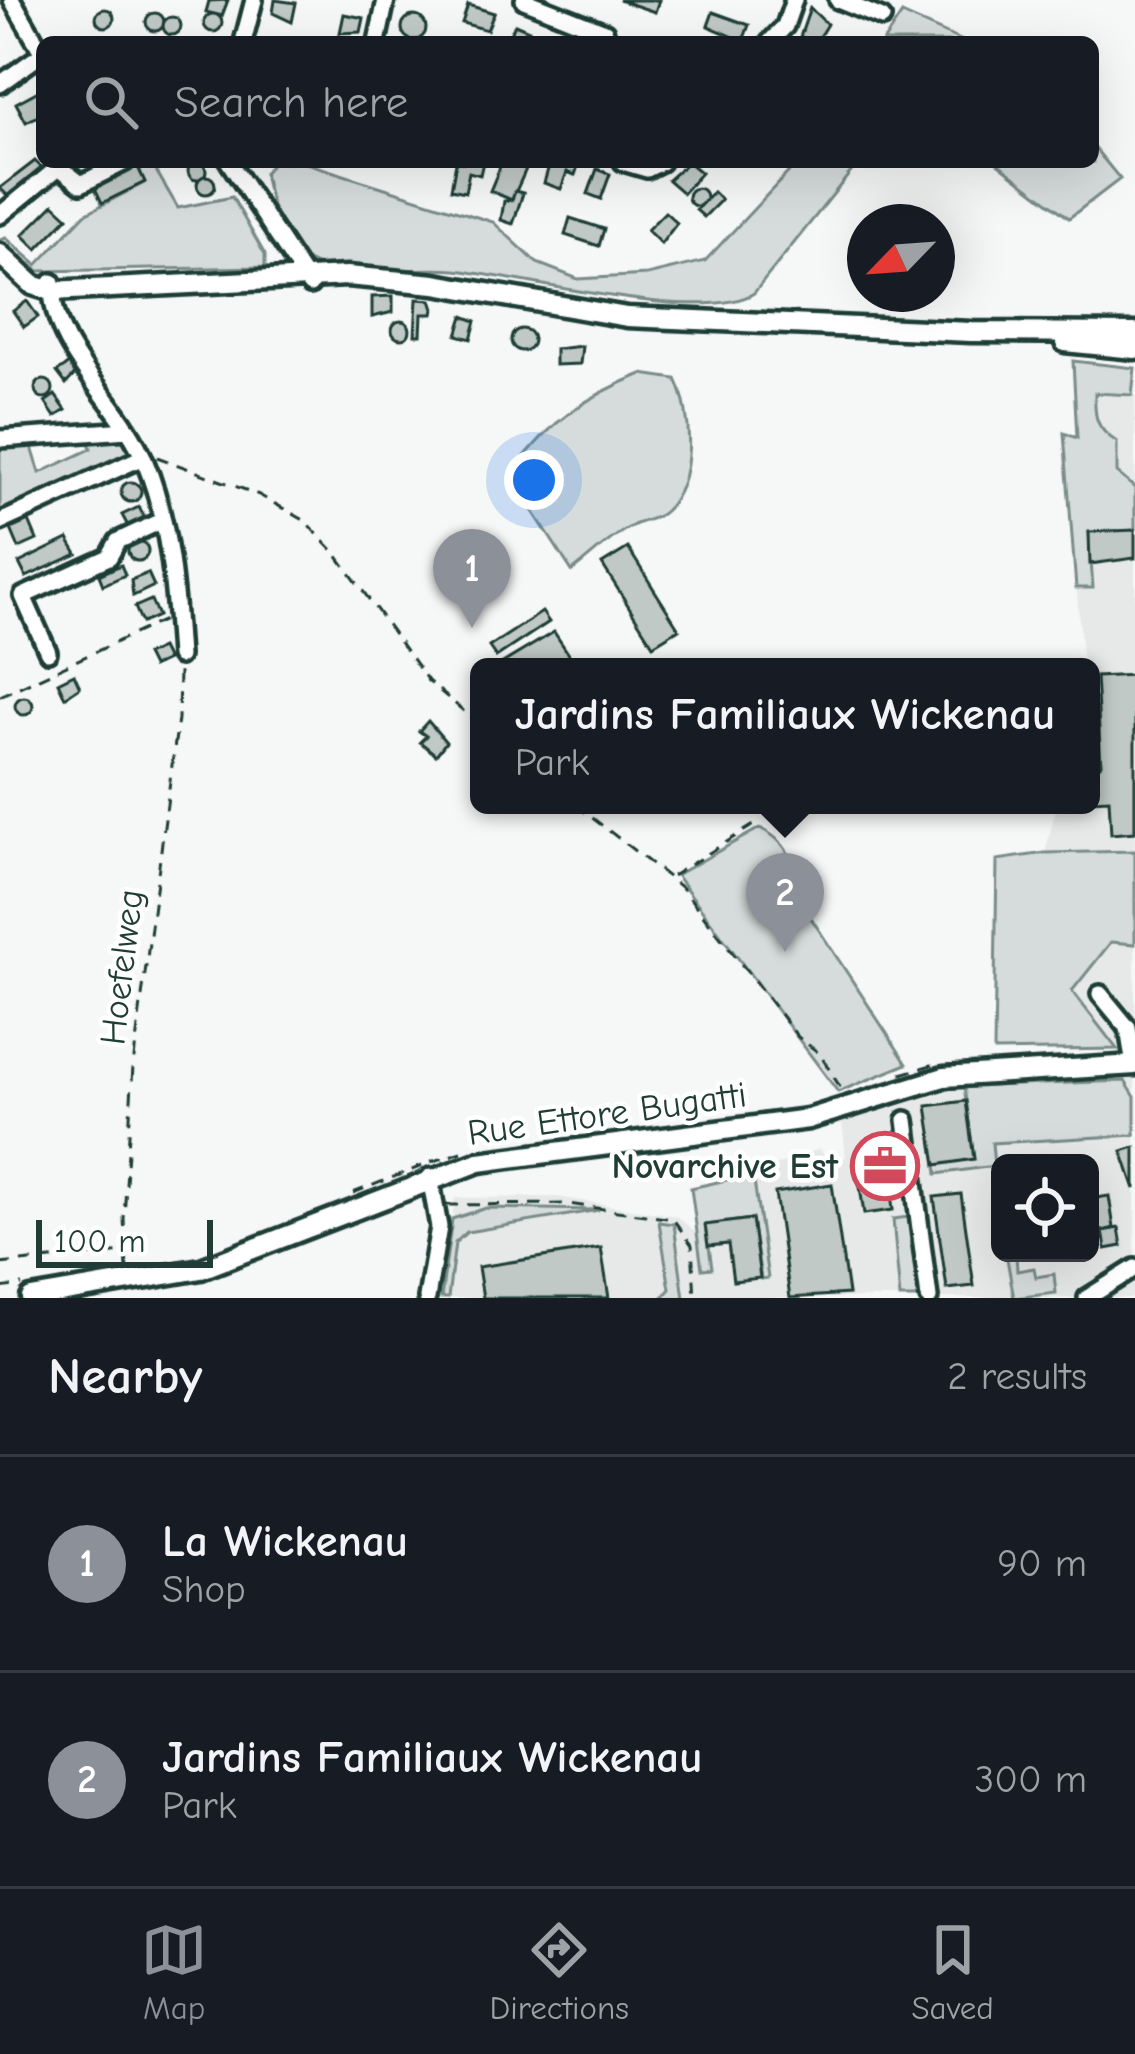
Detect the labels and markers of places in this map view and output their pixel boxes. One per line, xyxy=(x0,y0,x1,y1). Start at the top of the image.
pin: 1 xyxy=(433,529,511,628)
pin: 2 xyxy=(746,853,824,952)
office icon: Novarchive Est xyxy=(850,1131,920,1201)
place label: Novarchive Est xyxy=(611,1146,839,1187)

